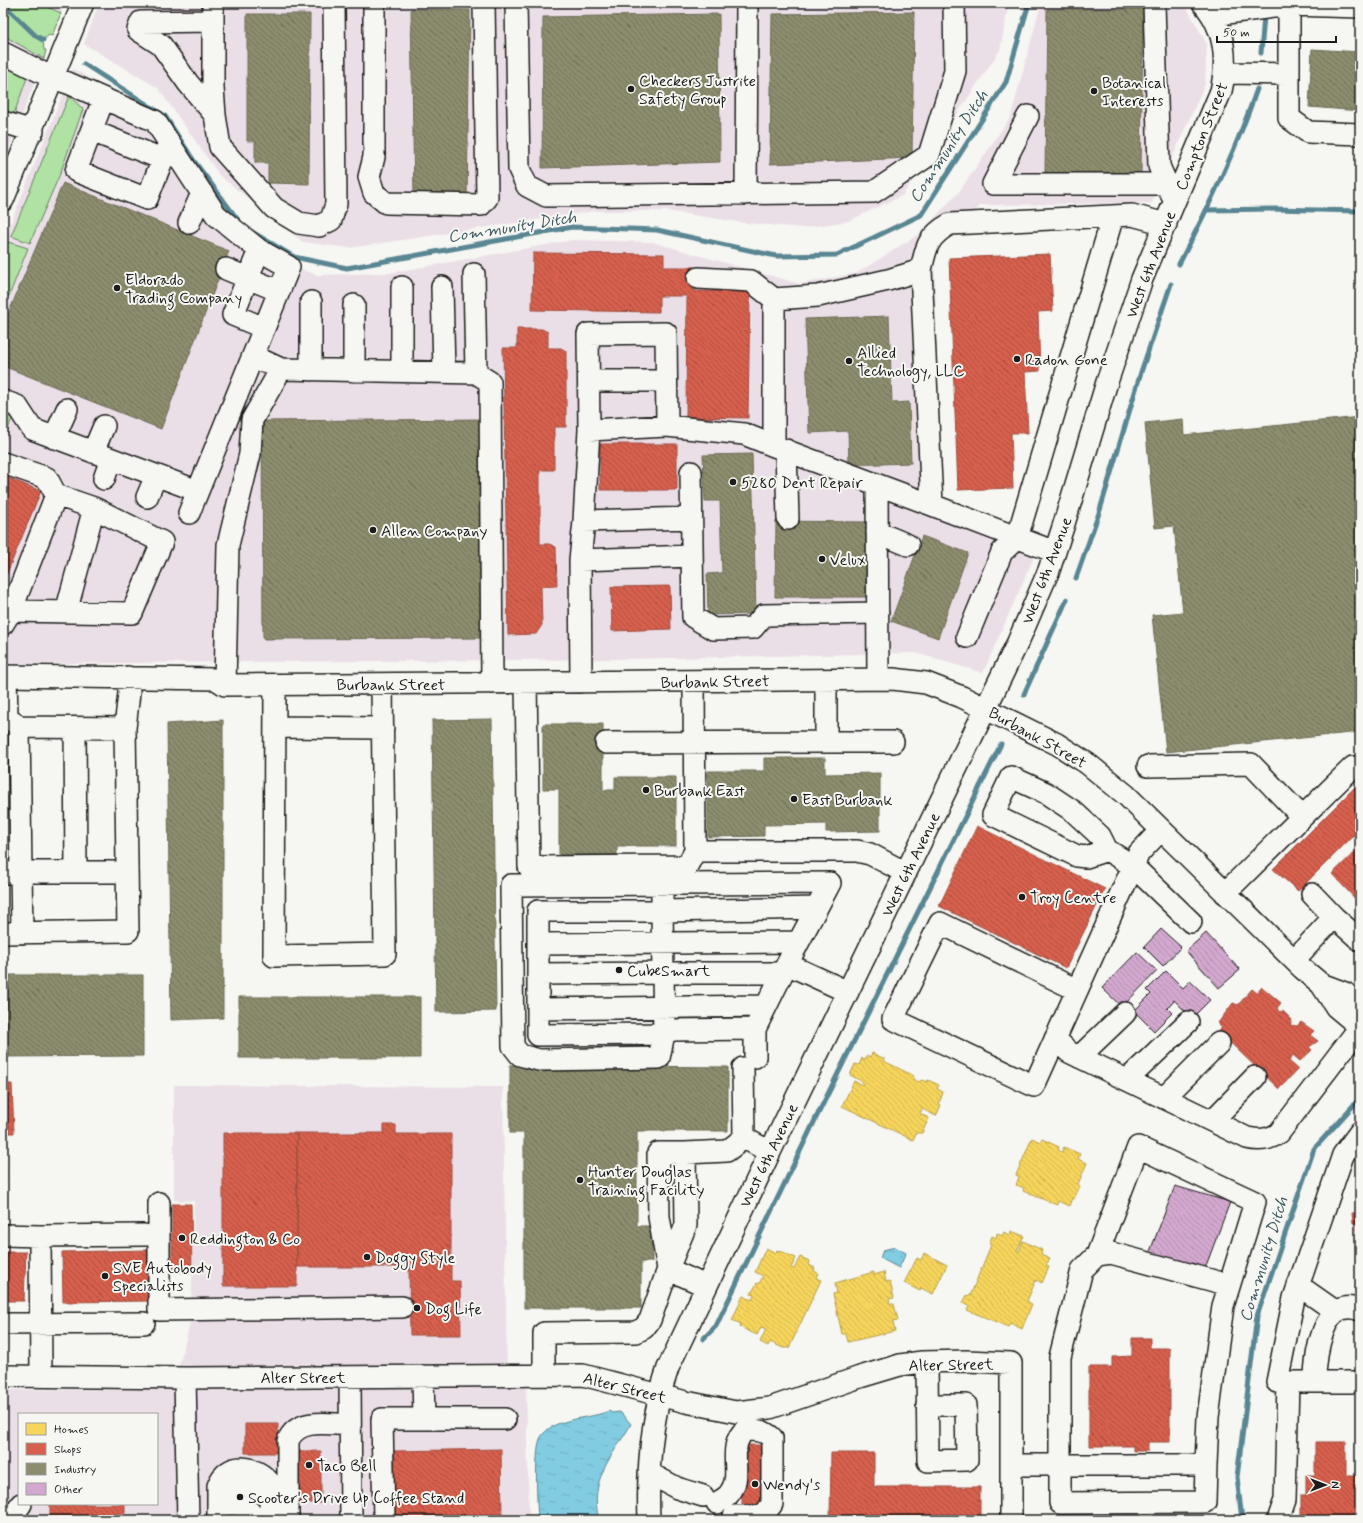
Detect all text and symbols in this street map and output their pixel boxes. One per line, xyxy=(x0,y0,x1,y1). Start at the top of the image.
scale bar xyxy=(1217,18,1336,44)
text: 50 m xyxy=(1223,25,1250,41)
place label: Checkers Justrite Safety Group xyxy=(639,71,756,110)
place label: Botanical Interests xyxy=(1102,73,1166,112)
street label: Compton Street xyxy=(1171,79,1234,194)
marker: Checkers Justrite Safety Group xyxy=(626,84,636,94)
water label: Community Ditch xyxy=(904,86,994,207)
marker: Botanical Interests xyxy=(1089,86,1099,96)
water label: Community Ditch xyxy=(446,206,578,248)
street label: West 6th Avenue xyxy=(1121,208,1182,321)
place label: Eldorado Trading Company xyxy=(125,270,242,310)
marker: Eldorado Trading Company xyxy=(112,283,122,293)
place label: Allied Technology, LLC xyxy=(857,343,965,383)
place label: Radon Gone xyxy=(1025,350,1108,371)
marker: Radon Gone xyxy=(1012,354,1022,364)
marker: Allied Technology, LLC xyxy=(844,356,854,366)
place label: 5280 Dent Repair xyxy=(741,473,863,494)
marker: 5280 Dent Repair xyxy=(728,477,738,487)
street label: West 6th Avenue xyxy=(1017,514,1078,627)
place label: Allen Company xyxy=(381,521,487,542)
marker: Allen Company xyxy=(368,525,378,535)
place label: Velux xyxy=(830,550,866,571)
marker: Velux xyxy=(817,554,827,564)
street label: Burbank Street xyxy=(660,671,770,694)
street label: Burbank Street xyxy=(337,675,446,696)
street label: Burbank Street xyxy=(985,703,1090,774)
place label: Burbank East xyxy=(654,781,745,802)
marker: Burbank East xyxy=(641,785,651,795)
place label: East Burbank xyxy=(802,790,892,811)
marker: East Burbank xyxy=(789,794,799,804)
street label: West 6th Avenue xyxy=(877,809,946,920)
place label: Troy Centre xyxy=(1030,888,1116,909)
marker: Troy Centre xyxy=(1017,892,1027,902)
place label: CubeSmart xyxy=(627,961,711,982)
marker: CubeSmart xyxy=(614,965,624,975)
street label: West 6th Avenue xyxy=(735,1100,804,1211)
place label: Hunter Douglas Training Facility xyxy=(588,1162,705,1202)
marker: Hunter Douglas Training Facility xyxy=(575,1175,585,1185)
water label: Community Ditch xyxy=(1234,1194,1294,1325)
place label: Reddington & Co xyxy=(190,1229,300,1251)
marker: Reddington & Co xyxy=(177,1233,187,1243)
place label: Doggy Style xyxy=(375,1248,455,1270)
marker: Doggy Style xyxy=(362,1252,372,1262)
place label: SVE Autobody Specialists xyxy=(113,1258,212,1297)
marker: SVE Autobody Specialists xyxy=(100,1271,110,1281)
place label: Dog Life xyxy=(425,1299,483,1321)
marker: Dog Life xyxy=(412,1303,422,1313)
street label: Alter Street xyxy=(908,1354,994,1377)
street label: Alter Street xyxy=(260,1368,346,1389)
street label: Alter Street xyxy=(581,1368,669,1409)
legend xyxy=(18,1413,158,1505)
text: Homes xyxy=(54,1422,89,1438)
text: Shops xyxy=(54,1442,81,1458)
place label: Taco Bell xyxy=(317,1456,376,1477)
marker: Taco Bell xyxy=(304,1460,314,1470)
text: Industry xyxy=(54,1462,96,1478)
north arrow xyxy=(1305,1465,1345,1505)
place label: Wendy's xyxy=(763,1475,820,1496)
marker: Wendy's xyxy=(750,1479,760,1489)
text: N xyxy=(1327,1481,1341,1489)
text: Other xyxy=(54,1482,83,1498)
place label: Scooter's Drive Up Coffee Stand xyxy=(248,1488,464,1509)
marker: Scooter's Drive Up Coffee Stand xyxy=(235,1492,245,1502)

